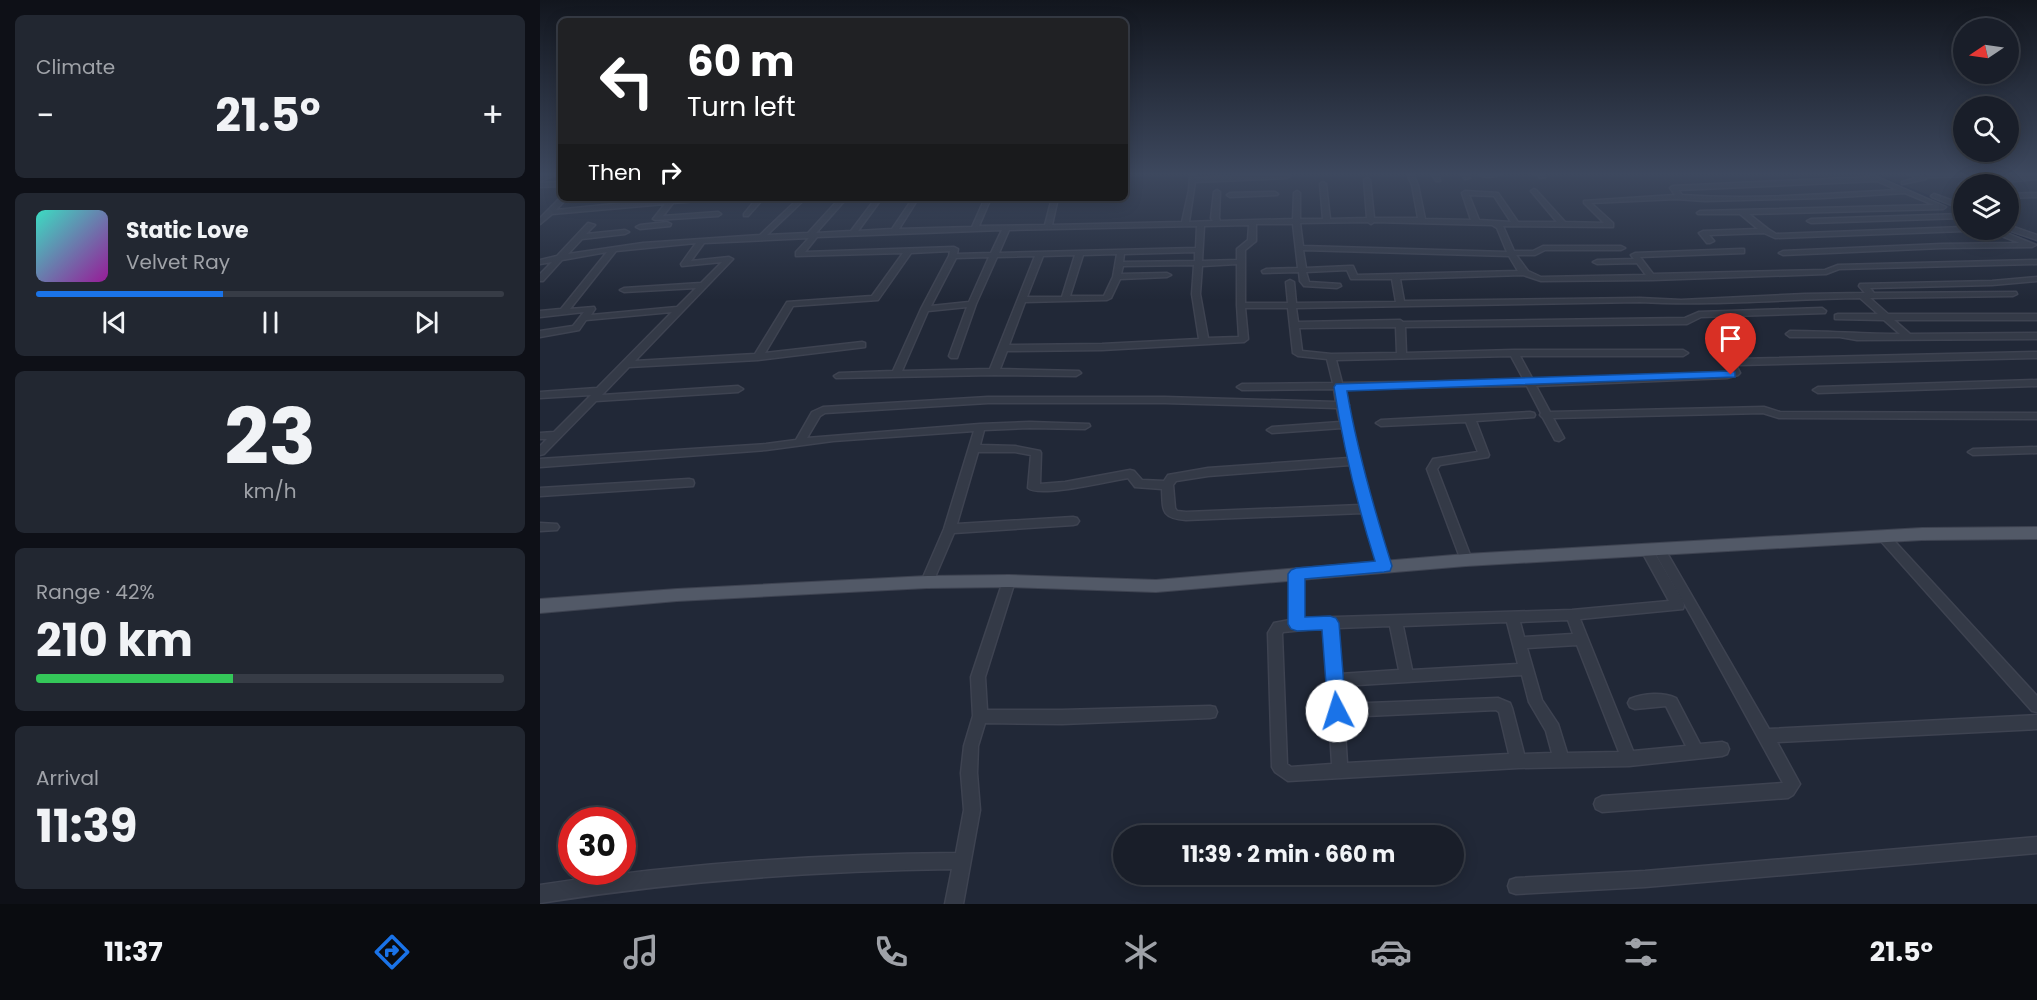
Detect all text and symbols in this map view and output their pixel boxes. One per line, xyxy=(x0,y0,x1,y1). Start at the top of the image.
north arrow xyxy=(1953,18,2019,84)
map controls xyxy=(1953,18,2019,240)
text: 60 m xyxy=(687,32,795,91)
icon: left xyxy=(588,42,666,120)
text: Climate xyxy=(36,53,115,81)
text: 21.5° xyxy=(215,84,321,147)
text: Turn left xyxy=(687,88,796,125)
text: − xyxy=(36,92,54,139)
text: + xyxy=(481,92,504,139)
button: search xyxy=(1953,96,2019,162)
icon: right xyxy=(654,156,687,189)
text: Then xyxy=(588,157,642,188)
button: layers xyxy=(1953,174,2019,240)
text: Static Love xyxy=(126,215,249,246)
text: Velvet Ray xyxy=(126,248,230,276)
icon: previous xyxy=(98,306,131,339)
icon: pause xyxy=(254,306,287,339)
icon: next xyxy=(410,306,443,339)
pin xyxy=(1705,313,1756,375)
icon: arrive xyxy=(1714,322,1747,355)
text: 23 xyxy=(224,382,316,491)
text: km/h xyxy=(243,477,297,505)
text: Range · 42% xyxy=(36,578,155,606)
text: 210 km xyxy=(36,609,193,672)
position arrow xyxy=(1305,679,1369,743)
text: Arrival xyxy=(36,764,99,792)
text: 11:39 xyxy=(36,795,138,858)
speed limit sign: 30 xyxy=(558,807,636,885)
text: 11:39 · 2 min · 660 m xyxy=(1182,839,1395,870)
icon: directions xyxy=(371,931,413,973)
icon: music xyxy=(620,931,662,973)
icon: phone xyxy=(870,931,912,973)
icon: climate xyxy=(1120,931,1162,973)
icon: car xyxy=(1370,931,1412,973)
icon: filters xyxy=(1620,931,1662,973)
text: 11:37 xyxy=(104,933,163,970)
text: 21.5° xyxy=(1870,933,1933,970)

